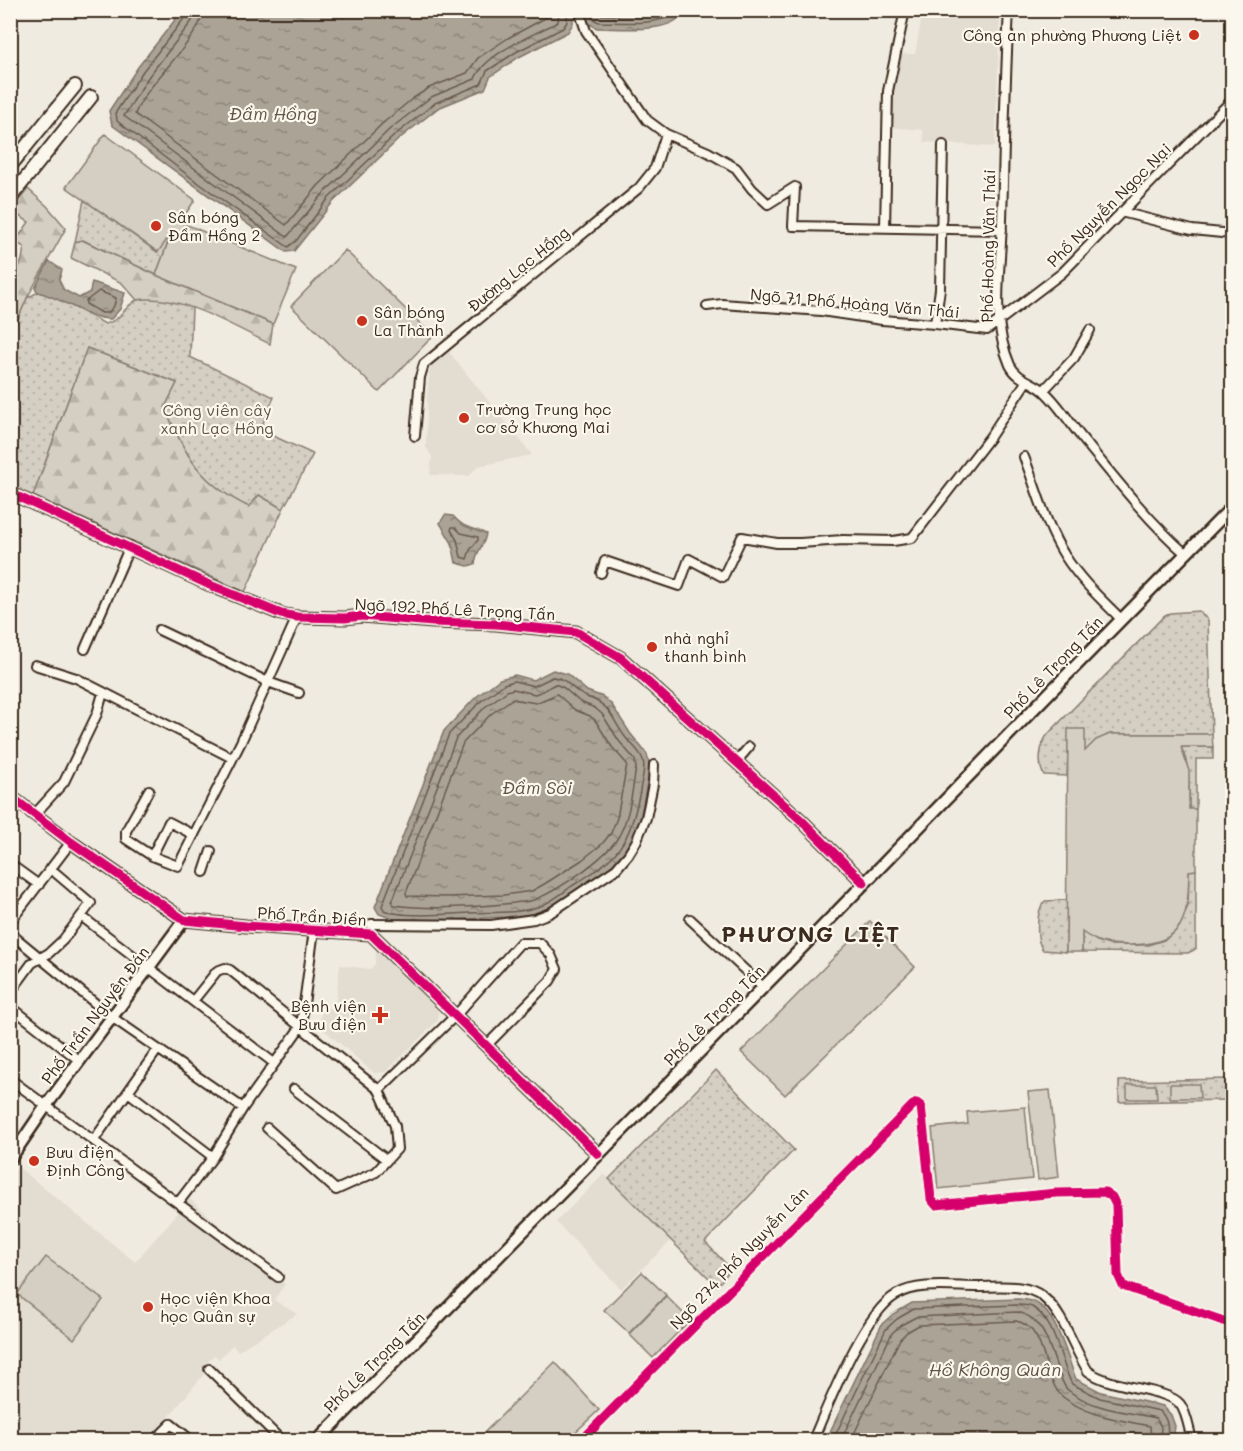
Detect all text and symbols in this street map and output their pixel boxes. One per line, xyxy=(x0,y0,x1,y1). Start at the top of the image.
place label: Công an phường Phương Liệt xyxy=(963,24,1182,45)
marker: Công an phường Phương Liệt xyxy=(1187,28,1201,42)
water label: Đầm Hồng xyxy=(229,101,317,125)
street label: Phố Nguyễn Ngọc Nại xyxy=(1042,138,1175,271)
street label: Phố Hoàng Văn Thái xyxy=(976,169,999,323)
place label: Sân bóng Đầm Hồng 2 xyxy=(168,206,260,245)
marker: Sân bóng Đầm Hồng 2 xyxy=(149,219,163,233)
street label: Đường Lạc Hồng xyxy=(463,221,573,316)
street label: Ngõ 71 Phố Hoàng Văn Thái xyxy=(749,283,961,322)
place label: Sân bóng La Thành xyxy=(374,301,445,340)
marker: Sân bóng La Thành xyxy=(355,314,369,328)
place label: Trường Trung học cơ sở Khương Mai xyxy=(476,398,611,437)
park label: Công viên cây xanh Lạc Hồng xyxy=(160,399,274,438)
marker: Trường Trung học cơ sở Khương Mai xyxy=(457,411,471,425)
street label: Ngõ 192 Phố Lê Trọng Tấn xyxy=(354,593,556,624)
street label: Phố Lê Trọng Tấn xyxy=(998,611,1107,722)
place label: nhà nghỉ thanh bình xyxy=(664,627,746,666)
marker: nhà nghỉ thanh bình xyxy=(645,640,659,654)
water label: Đầm Sòi xyxy=(502,775,573,799)
street label: Phố Trần Điền xyxy=(257,901,367,930)
district label: PHƯƠNG LIỆT xyxy=(721,919,901,948)
street label: Phố Trần Nguyên Đán xyxy=(36,942,153,1088)
street label: Phố Lê Trọng Tấn xyxy=(659,960,769,1070)
place label: Bệnh viện Bưu điện xyxy=(291,995,366,1034)
marker: Bệnh viện Bưu điện xyxy=(371,1006,389,1024)
place label: Bưu điện Định Công xyxy=(46,1141,125,1180)
marker: Bưu điện Định Công xyxy=(27,1154,41,1168)
street label: Ngõ 274 Phố Nguyễn Lân xyxy=(665,1182,812,1334)
place label: Học viện Khoa học Quân sự xyxy=(160,1287,271,1326)
marker: Học viện Khoa học Quân sự xyxy=(141,1300,155,1314)
street label: Phố Lê Trọng Tấn xyxy=(319,1307,429,1417)
water label: Hồ Không Quân xyxy=(929,1357,1061,1381)

